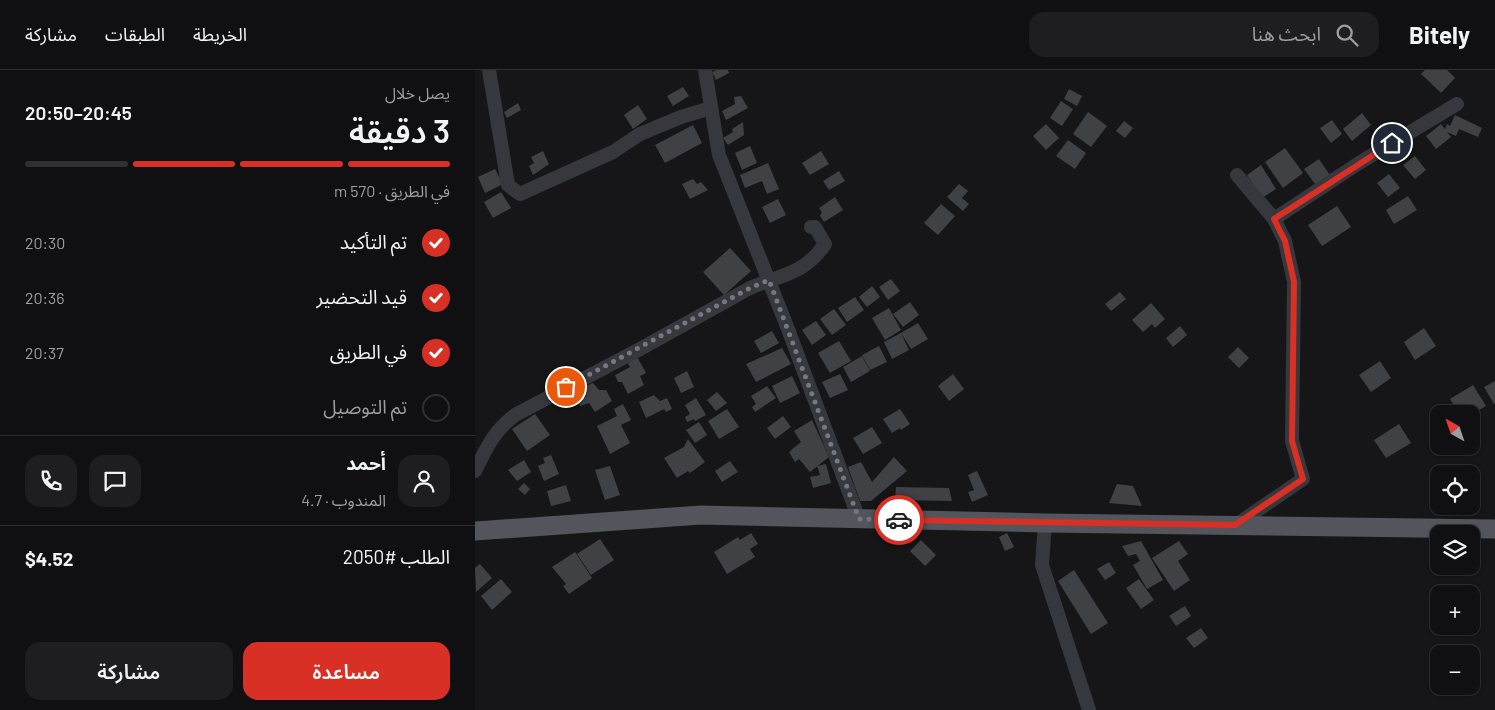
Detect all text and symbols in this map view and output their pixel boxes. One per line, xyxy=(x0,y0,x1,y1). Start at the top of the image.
search box xyxy=(1029,12,1379,57)
text: Bitely xyxy=(1409,20,1470,49)
icon: search xyxy=(1333,21,1361,49)
text: ابحث هنا xyxy=(1252,22,1321,45)
text: مشاركة xyxy=(25,23,77,45)
text: الطبقات xyxy=(105,23,165,45)
text: الخريطة xyxy=(193,23,247,45)
text: يصل خلال xyxy=(385,83,450,102)
text: 20:45–20:50 xyxy=(25,101,132,124)
text: 3 دقيقة xyxy=(349,111,450,149)
pin xyxy=(1371,122,1413,164)
icon: home xyxy=(1378,129,1406,157)
text: في الطريق · 570 m xyxy=(334,181,450,200)
icon: check xyxy=(422,229,450,257)
text: تم التأكيد xyxy=(340,230,407,253)
text: 20:30 xyxy=(25,233,65,252)
icon: check xyxy=(422,284,450,312)
text: قيد التحضير xyxy=(316,285,407,308)
text: 20:36 xyxy=(25,288,65,307)
icon: check xyxy=(422,339,450,367)
text: في الطريق xyxy=(330,340,407,363)
text: 20:37 xyxy=(25,343,64,362)
pin xyxy=(545,366,587,408)
icon: bag xyxy=(552,373,580,401)
text: تم التوصيل xyxy=(323,395,407,418)
north arrow xyxy=(1430,405,1480,455)
map controls xyxy=(1430,405,1480,695)
text: أحمد xyxy=(346,451,386,474)
button: phone xyxy=(25,455,77,507)
button: chat xyxy=(89,455,141,507)
button: person xyxy=(398,455,450,507)
button: locate xyxy=(1430,465,1480,515)
text: المندوب · 4.7 xyxy=(301,490,386,509)
courier xyxy=(874,495,924,545)
icon: car xyxy=(885,506,913,534)
button: layers xyxy=(1430,525,1480,575)
text: الطلب #2050 xyxy=(343,545,450,568)
text: $4.52 xyxy=(25,547,73,570)
button: + xyxy=(1430,585,1480,635)
button: مشاركة xyxy=(25,642,233,700)
button: مساعدة xyxy=(243,642,450,700)
button: − xyxy=(1430,645,1480,695)

